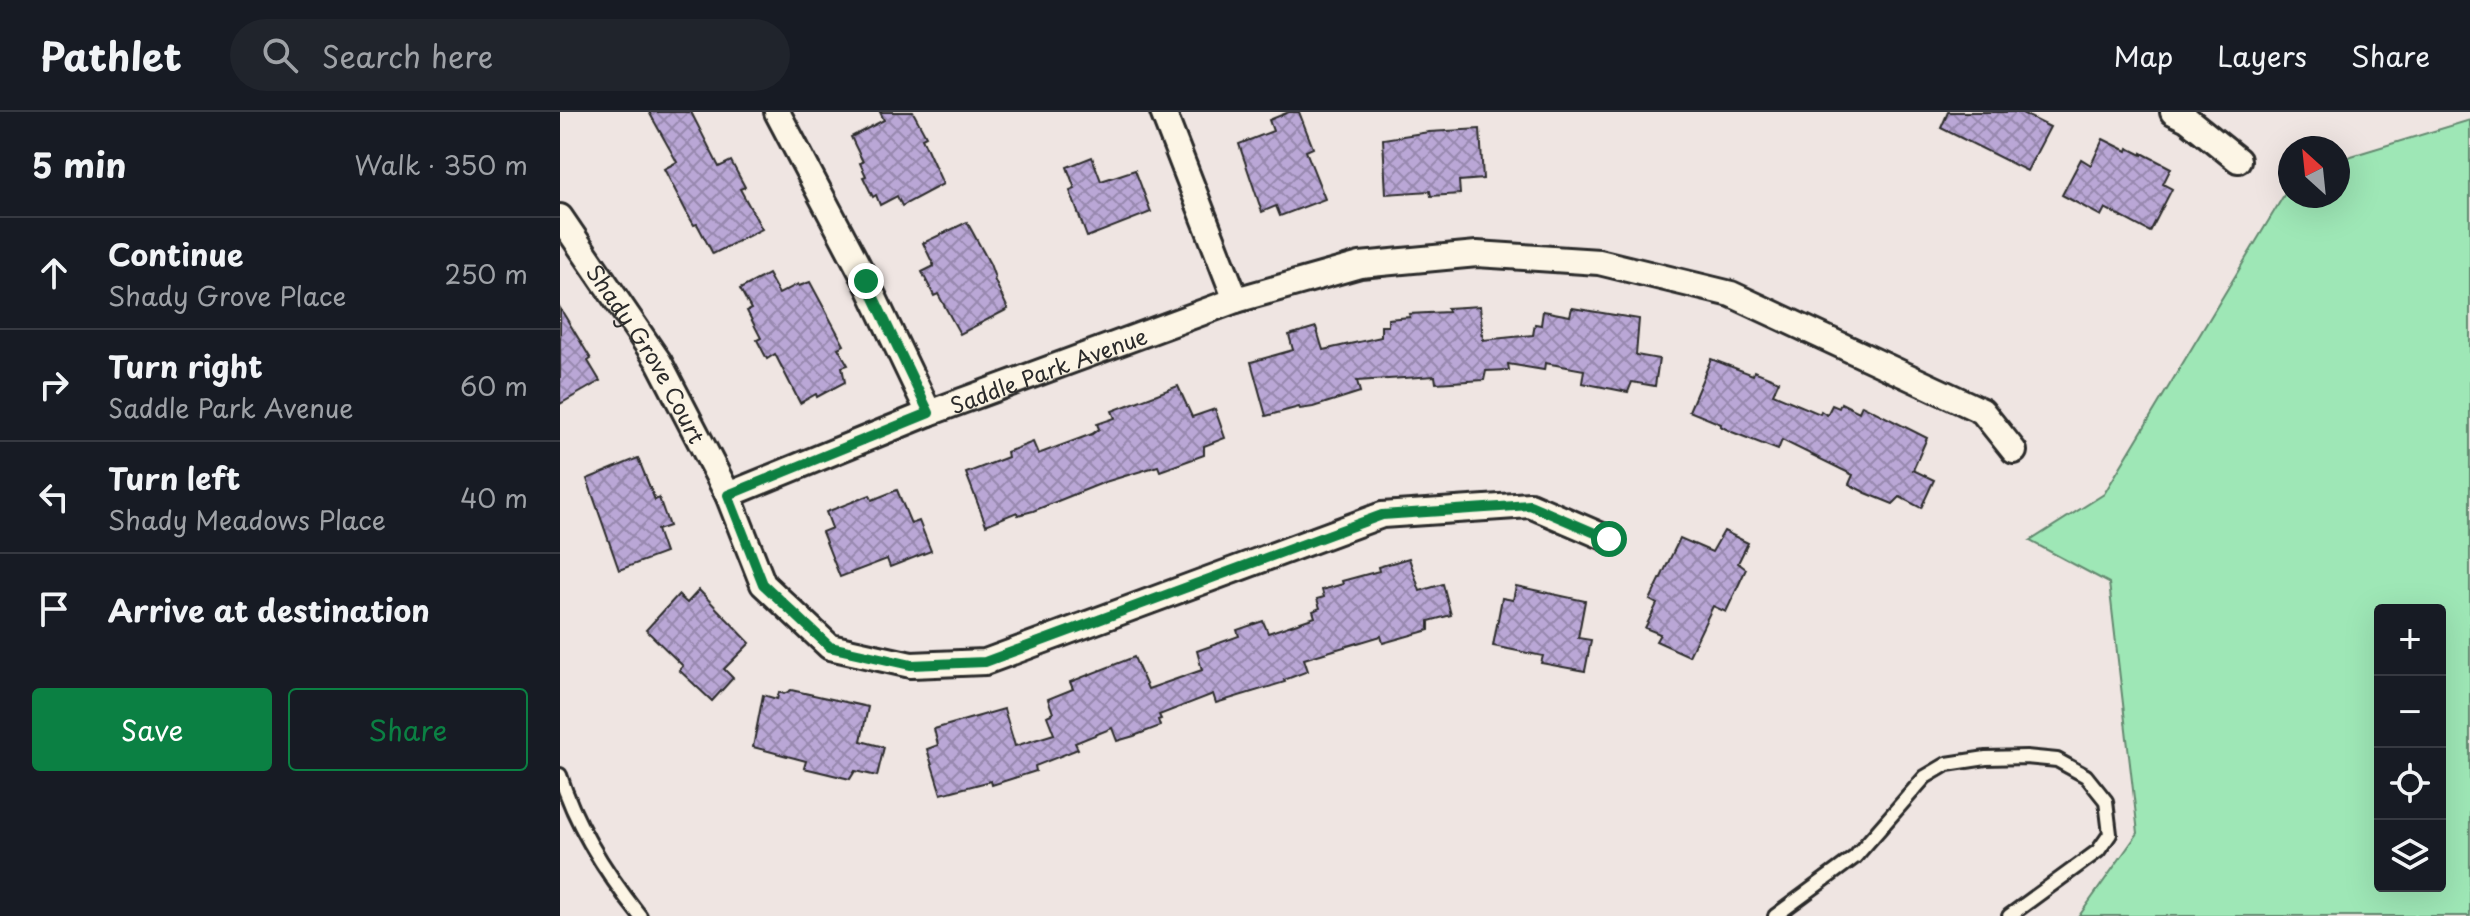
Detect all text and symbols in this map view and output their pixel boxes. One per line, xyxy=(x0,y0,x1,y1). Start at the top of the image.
search box xyxy=(230,19,790,91)
text: Pathlet xyxy=(40,27,182,84)
icon: search xyxy=(258,33,302,77)
text: Search here xyxy=(322,33,493,78)
text: Map xyxy=(2113,34,2173,77)
text: Layers xyxy=(2217,34,2307,77)
text: Share xyxy=(2351,34,2430,77)
north arrow xyxy=(2278,136,2350,208)
text: 5 min xyxy=(32,138,126,190)
text: Walk · 350 m xyxy=(355,145,528,184)
text: Continue xyxy=(108,231,243,276)
icon: ahead xyxy=(32,251,76,295)
text: 250 m xyxy=(444,254,528,293)
street label: Shady Grove Court xyxy=(580,257,715,449)
route end xyxy=(848,263,884,299)
text: Shady Grove Place xyxy=(108,276,346,315)
street label: Saddle Park Avenue xyxy=(945,318,1151,421)
text: Turn right xyxy=(108,343,263,388)
icon: right xyxy=(32,363,76,407)
text: 60 m xyxy=(460,366,528,405)
text: Saddle Park Avenue xyxy=(108,388,354,427)
text: Turn left xyxy=(108,455,240,500)
icon: left xyxy=(32,475,76,519)
text: 40 m xyxy=(460,478,528,517)
text: Shady Meadows Place xyxy=(108,500,386,539)
route start xyxy=(1591,521,1627,557)
icon: arrive xyxy=(32,587,76,631)
text: Arrive at destination xyxy=(108,587,430,632)
map controls xyxy=(2374,604,2446,892)
button: + xyxy=(2374,604,2446,676)
button: − xyxy=(2374,676,2446,748)
button: Save xyxy=(32,688,272,771)
button: Share xyxy=(288,688,528,771)
button: locate xyxy=(2374,748,2446,820)
button: layers xyxy=(2374,820,2446,892)

